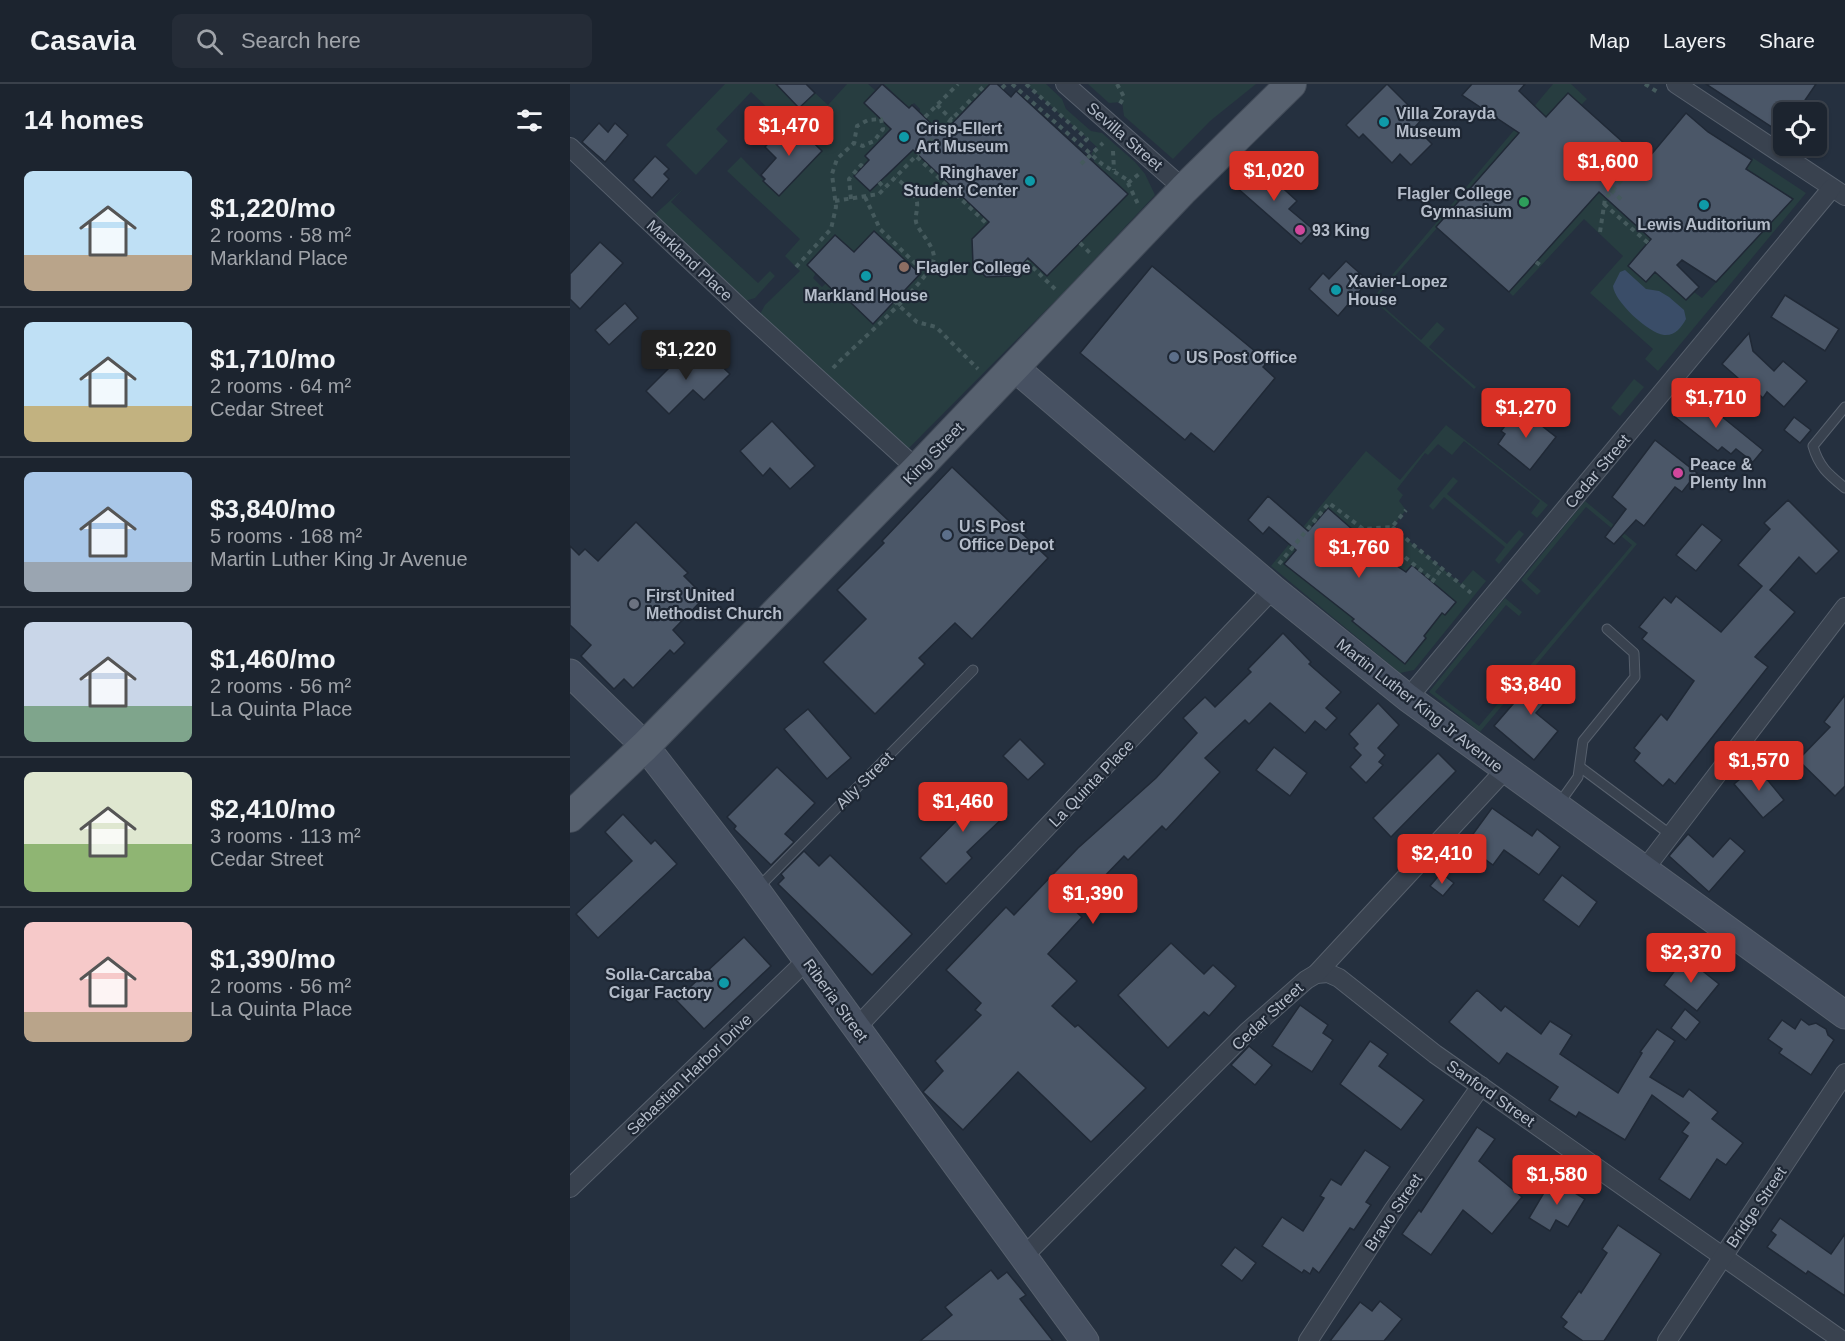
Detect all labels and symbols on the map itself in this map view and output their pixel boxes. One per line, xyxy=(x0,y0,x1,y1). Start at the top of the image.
street label: Sevilla Street xyxy=(1084,99,1166,174)
place label: Villa Zorayda Museum xyxy=(1396,105,1495,140)
pin: $1,470 xyxy=(740,106,838,157)
marker: Villa Zorayda Museum xyxy=(1377,115,1391,129)
place label: Crisp-Ellert Art Museum xyxy=(916,120,1008,155)
marker: Crisp-Ellert Art Museum xyxy=(897,130,911,144)
pin: $1,600 xyxy=(1559,142,1657,193)
pin: $1,020 xyxy=(1225,151,1323,202)
place label: Ringhaver Student Center xyxy=(903,164,1018,199)
marker: Ringhaver Student Center xyxy=(1023,174,1037,188)
place label: Flagler College Gymnasium xyxy=(1397,185,1512,220)
marker: Flagler College Gymnasium xyxy=(1517,195,1531,209)
marker: Lewis Auditorium xyxy=(1697,198,1711,212)
place label: Lewis Auditorium xyxy=(1637,216,1771,233)
street label: Markland Place xyxy=(644,217,736,304)
place label: 93 King xyxy=(1312,222,1370,239)
marker: 93 King xyxy=(1293,223,1307,237)
place label: Flagler College xyxy=(916,259,1031,276)
marker: Flagler College xyxy=(897,260,911,274)
marker: Markland House xyxy=(859,269,873,283)
place label: Xavier-Lopez House xyxy=(1348,273,1448,308)
marker: Xavier-Lopez House xyxy=(1329,283,1343,297)
place label: Markland House xyxy=(804,287,928,304)
pin: $1,220 xyxy=(637,330,735,381)
place label: US Post Office xyxy=(1186,349,1297,366)
marker: US Post Office xyxy=(1167,350,1181,364)
pin: $1,710 xyxy=(1667,378,1765,429)
pin: $1,270 xyxy=(1477,388,1575,439)
street label: King Street xyxy=(900,419,967,488)
street label: Cedar Street xyxy=(1562,431,1633,512)
place label: Peace & Plenty Inn xyxy=(1690,456,1766,491)
marker: Peace & Plenty Inn xyxy=(1671,466,1685,480)
place label: U.S Post Office Depot xyxy=(959,518,1055,553)
marker: U.S Post Office Depot xyxy=(940,528,954,542)
pin: $1,760 xyxy=(1310,528,1408,579)
place label: First United Methodist Church xyxy=(646,587,782,622)
marker: First United Methodist Church xyxy=(627,597,641,611)
street label: Martin Luther King Jr Avenue xyxy=(1333,635,1506,776)
pin: $3,840 xyxy=(1482,665,1580,716)
street label: La Quinta Place xyxy=(1046,736,1137,830)
pin: $1,570 xyxy=(1710,741,1808,792)
street label: Ally Street xyxy=(833,748,897,812)
pin: $1,460 xyxy=(914,782,1012,833)
pin: $2,410 xyxy=(1393,834,1491,885)
pin: $1,390 xyxy=(1044,874,1142,925)
pin: $2,370 xyxy=(1642,933,1740,984)
street label: Riberia Street xyxy=(800,956,872,1045)
place label: Solla-Carcaba Cigar Factory xyxy=(605,966,712,1001)
marker: Solla-Carcaba Cigar Factory xyxy=(717,976,731,990)
street label: Cedar Street xyxy=(1228,979,1307,1054)
street label: Sebastian Harbor Drive xyxy=(624,1010,755,1138)
street label: Sanford Street xyxy=(1444,1057,1538,1130)
pin: $1,580 xyxy=(1508,1155,1606,1206)
street label: Bridge Street xyxy=(1723,1163,1790,1251)
street label: Bravo Street xyxy=(1362,1170,1426,1254)

